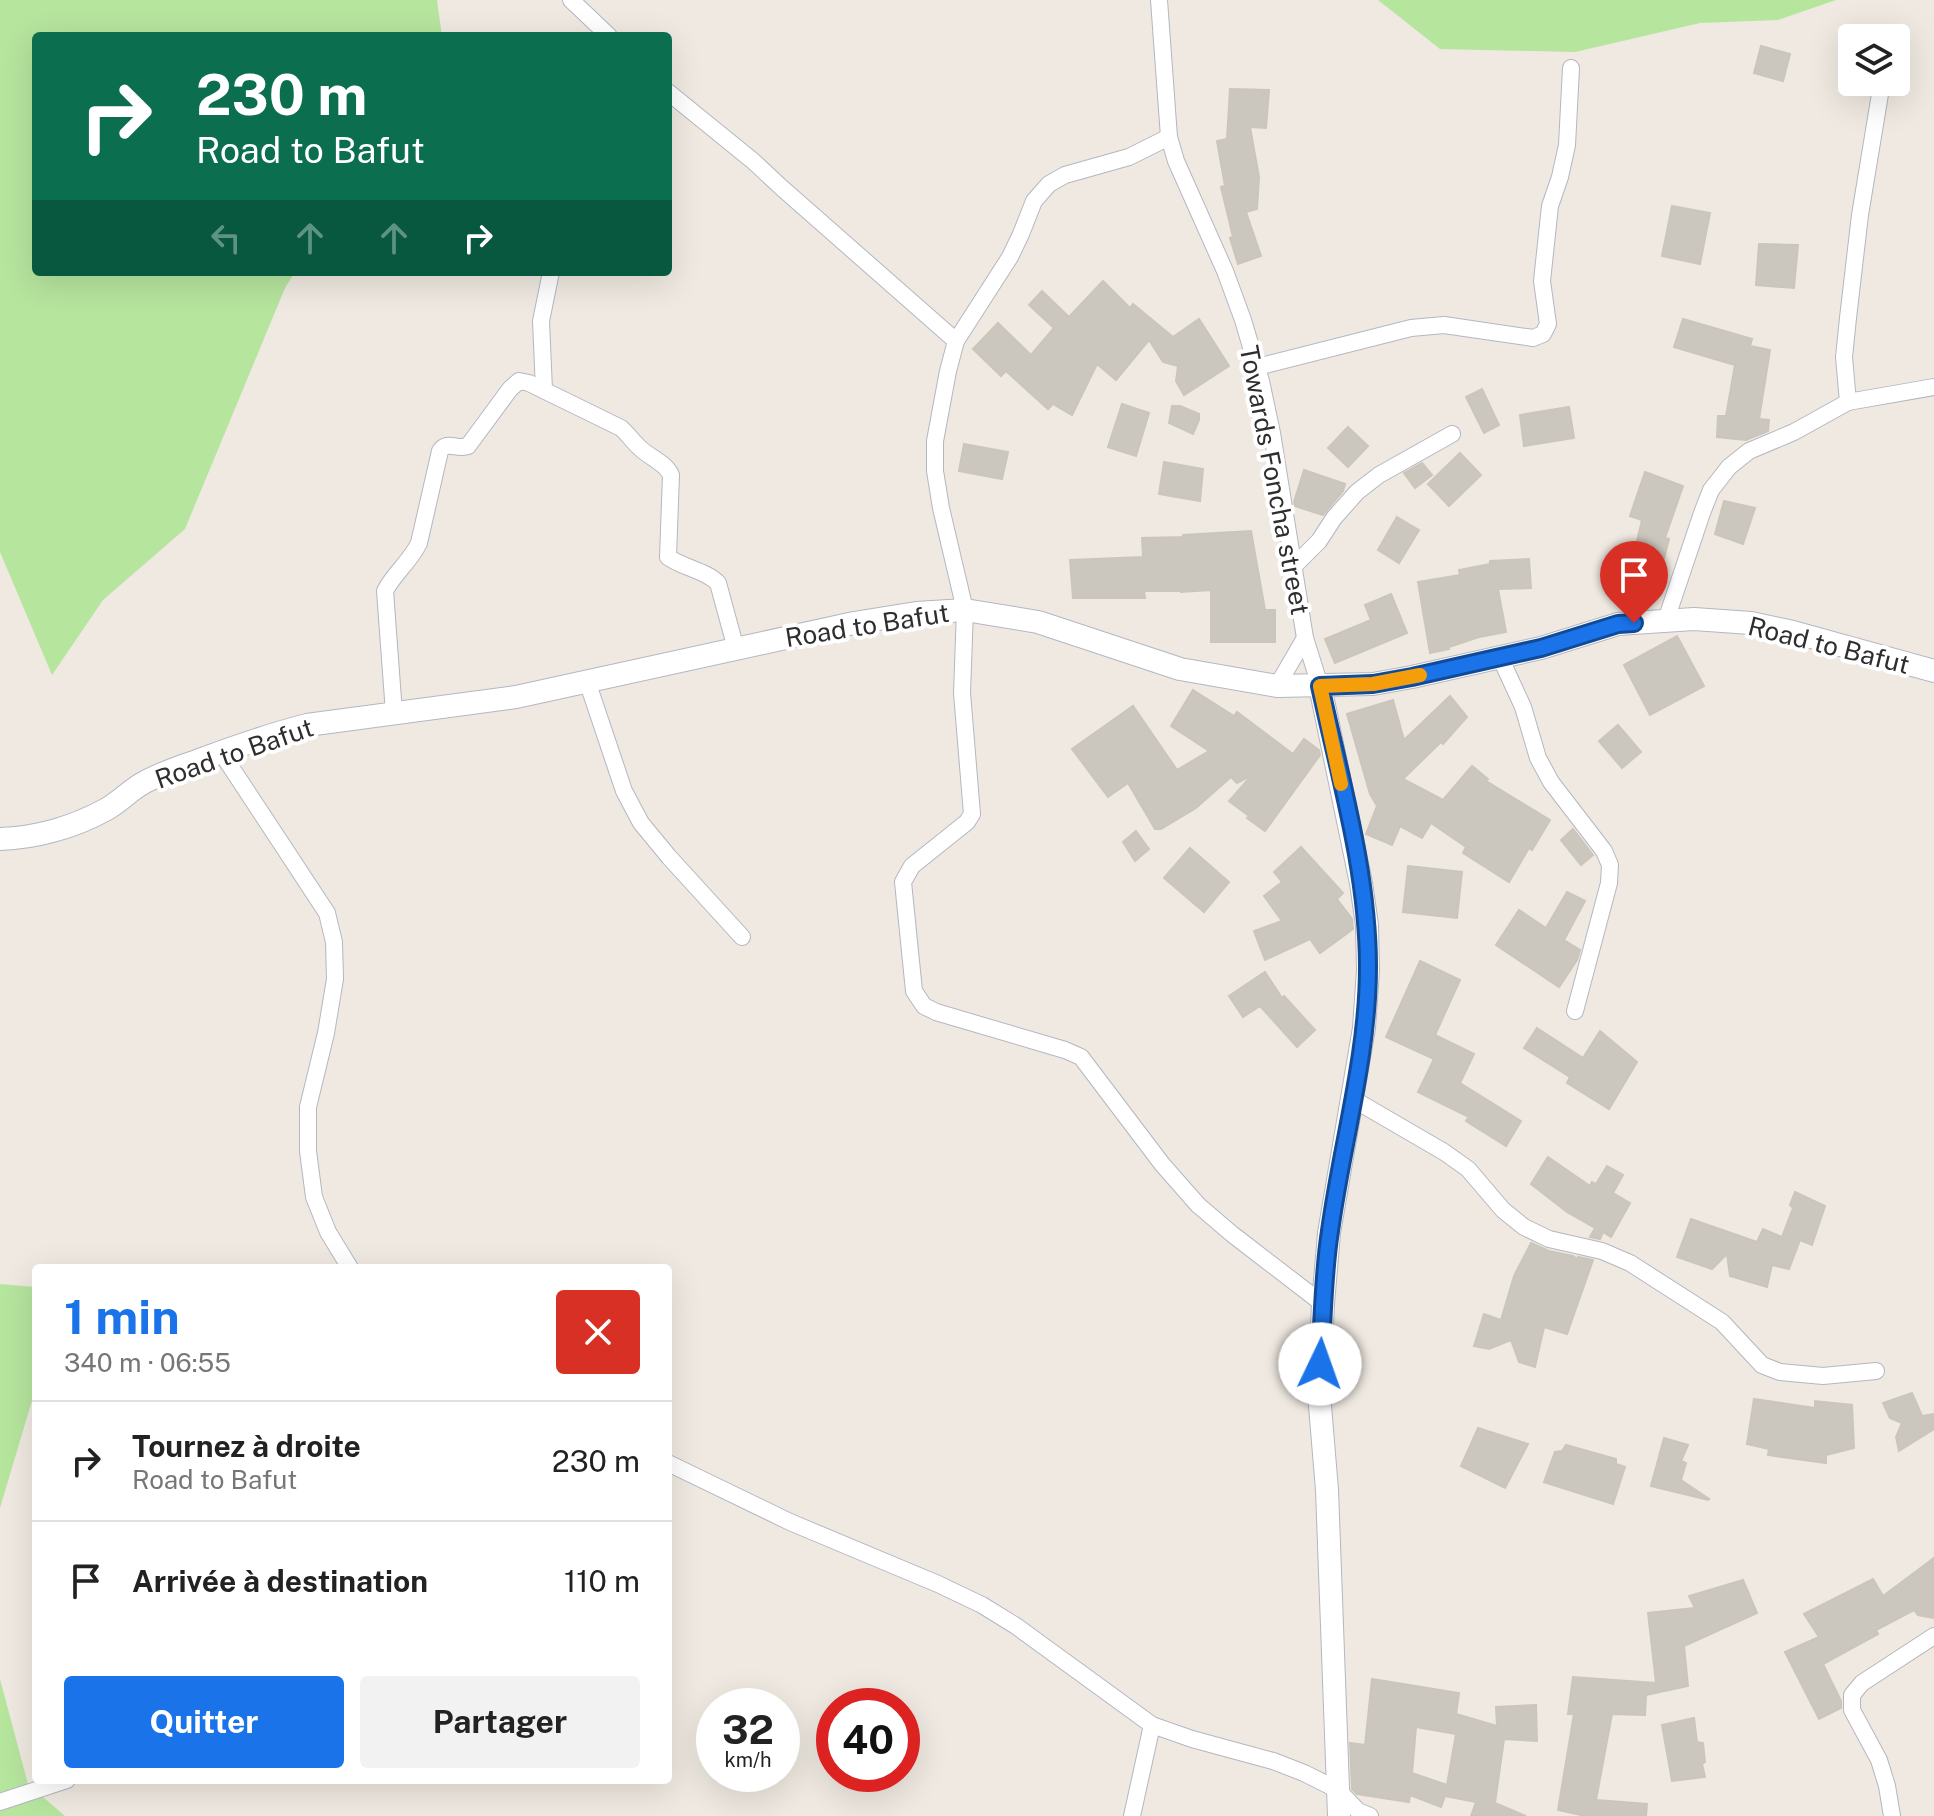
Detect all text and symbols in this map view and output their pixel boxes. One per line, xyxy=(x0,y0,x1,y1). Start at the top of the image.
map controls xyxy=(1838,24,1910,96)
button: layers xyxy=(1838,24,1910,96)
text: 230 m xyxy=(196,62,368,128)
icon: right xyxy=(64,64,168,168)
text: Road to Bafut xyxy=(196,129,425,171)
icon: left xyxy=(204,216,248,260)
icon: ahead xyxy=(288,216,332,260)
icon: ahead xyxy=(372,216,416,260)
icon: right xyxy=(456,216,500,260)
street label: Towards Foncha street xyxy=(1234,343,1316,617)
pin xyxy=(1600,541,1668,623)
icon: arrive xyxy=(1612,553,1656,597)
street label: Road to Bafut xyxy=(783,597,951,653)
street label: Road to Bafut xyxy=(1745,610,1913,680)
street label: Road to Bafut xyxy=(151,711,317,795)
text: 1 min xyxy=(64,1288,180,1345)
button: close xyxy=(556,1290,640,1374)
position arrow xyxy=(1278,1322,1362,1406)
text: 340 m · 06:55 xyxy=(64,1347,231,1378)
text: Tournez à droite xyxy=(132,1428,361,1464)
icon: right xyxy=(64,1439,108,1483)
text: 230 m xyxy=(552,1443,640,1479)
text: Road to Bafut xyxy=(132,1464,297,1495)
icon: arrive xyxy=(64,1559,108,1603)
text: Arrivée à destination xyxy=(132,1563,428,1599)
text: 110 m xyxy=(564,1563,640,1599)
button: Quitter xyxy=(64,1676,344,1768)
button: Partager xyxy=(360,1676,640,1768)
speed limit sign: 40 xyxy=(816,1688,920,1792)
text: 32 xyxy=(722,1706,774,1753)
text: km/h xyxy=(724,1748,772,1772)

